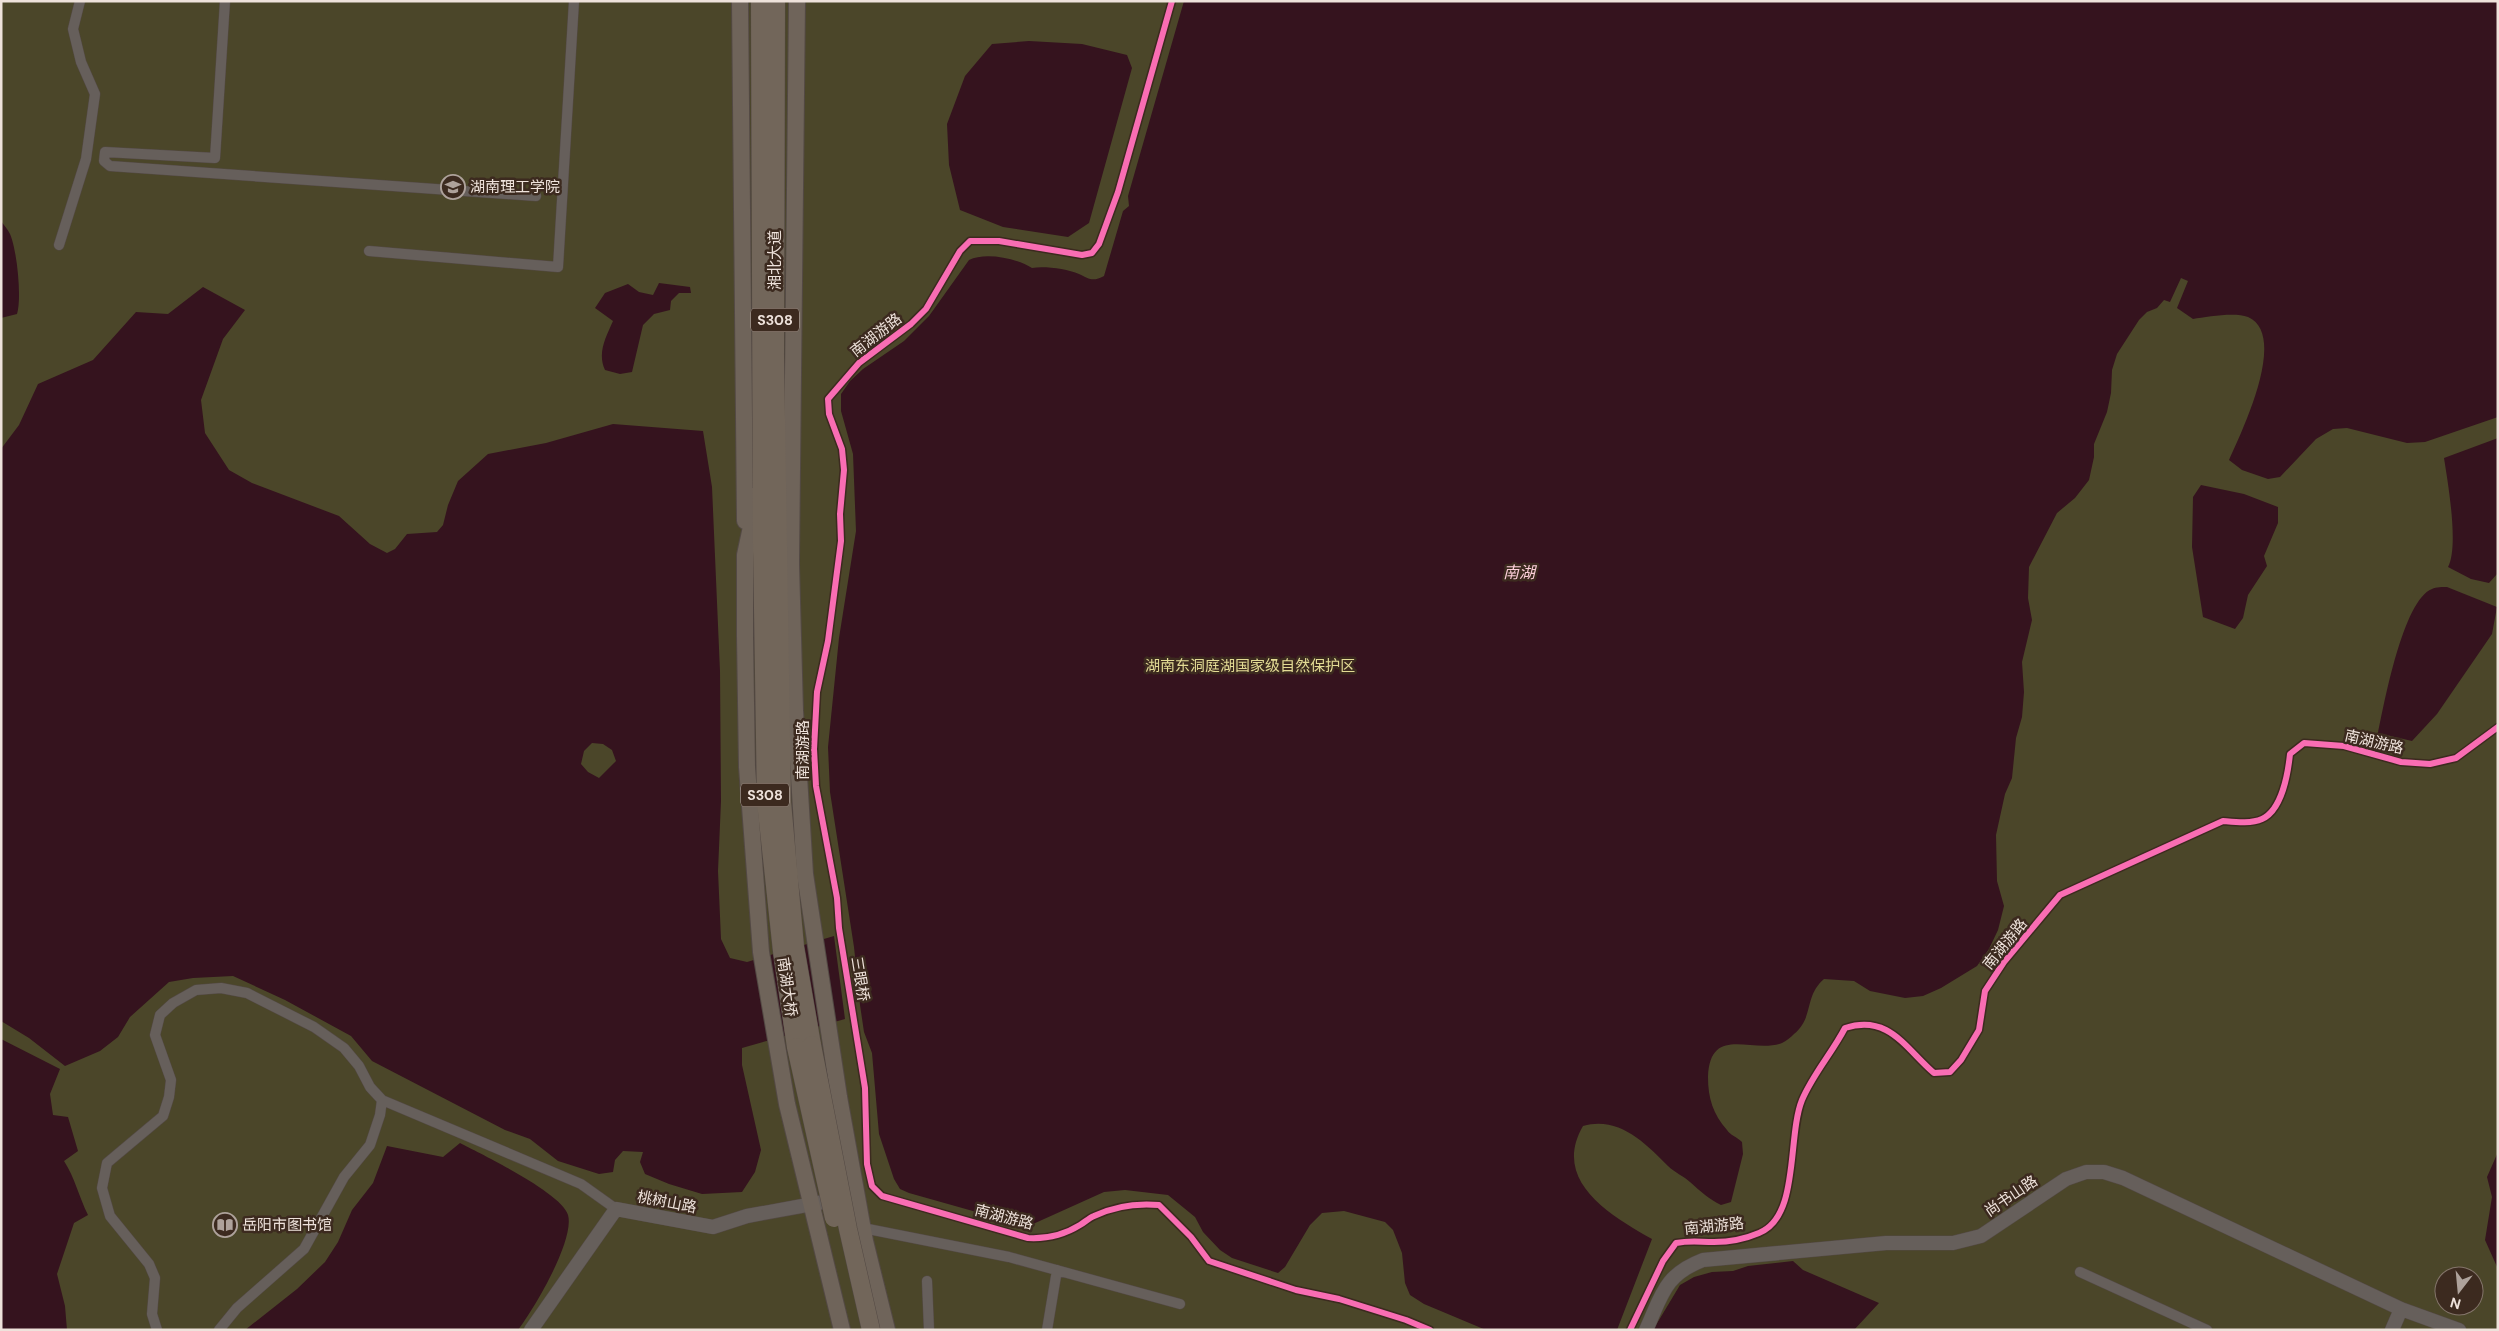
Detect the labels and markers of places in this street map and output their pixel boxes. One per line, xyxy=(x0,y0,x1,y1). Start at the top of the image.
school or university icon: 湖南理工学院 xyxy=(440,174,466,200)
place label: 湖南理工学院 xyxy=(470,177,560,197)
library icon: 岳阳市图书馆 xyxy=(212,1212,238,1238)
place label: 岳阳市图书馆 xyxy=(242,1215,332,1235)

